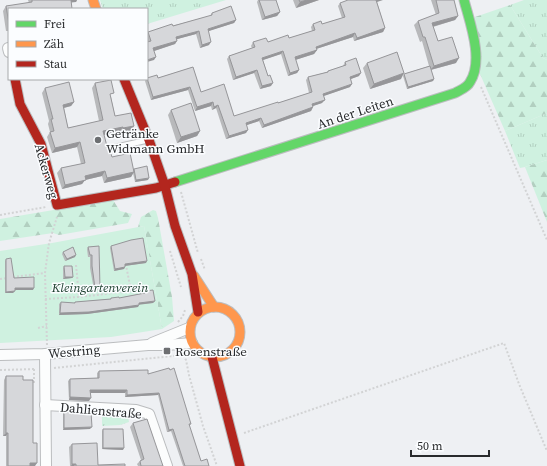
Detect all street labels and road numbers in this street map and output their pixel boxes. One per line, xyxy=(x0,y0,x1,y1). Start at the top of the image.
street label: An der Leiten xyxy=(315,92,395,133)
street label: Ackerweg xyxy=(31,142,63,201)
street label: Westring xyxy=(47,341,101,362)
street label: Dahlienstraße xyxy=(59,398,143,423)

